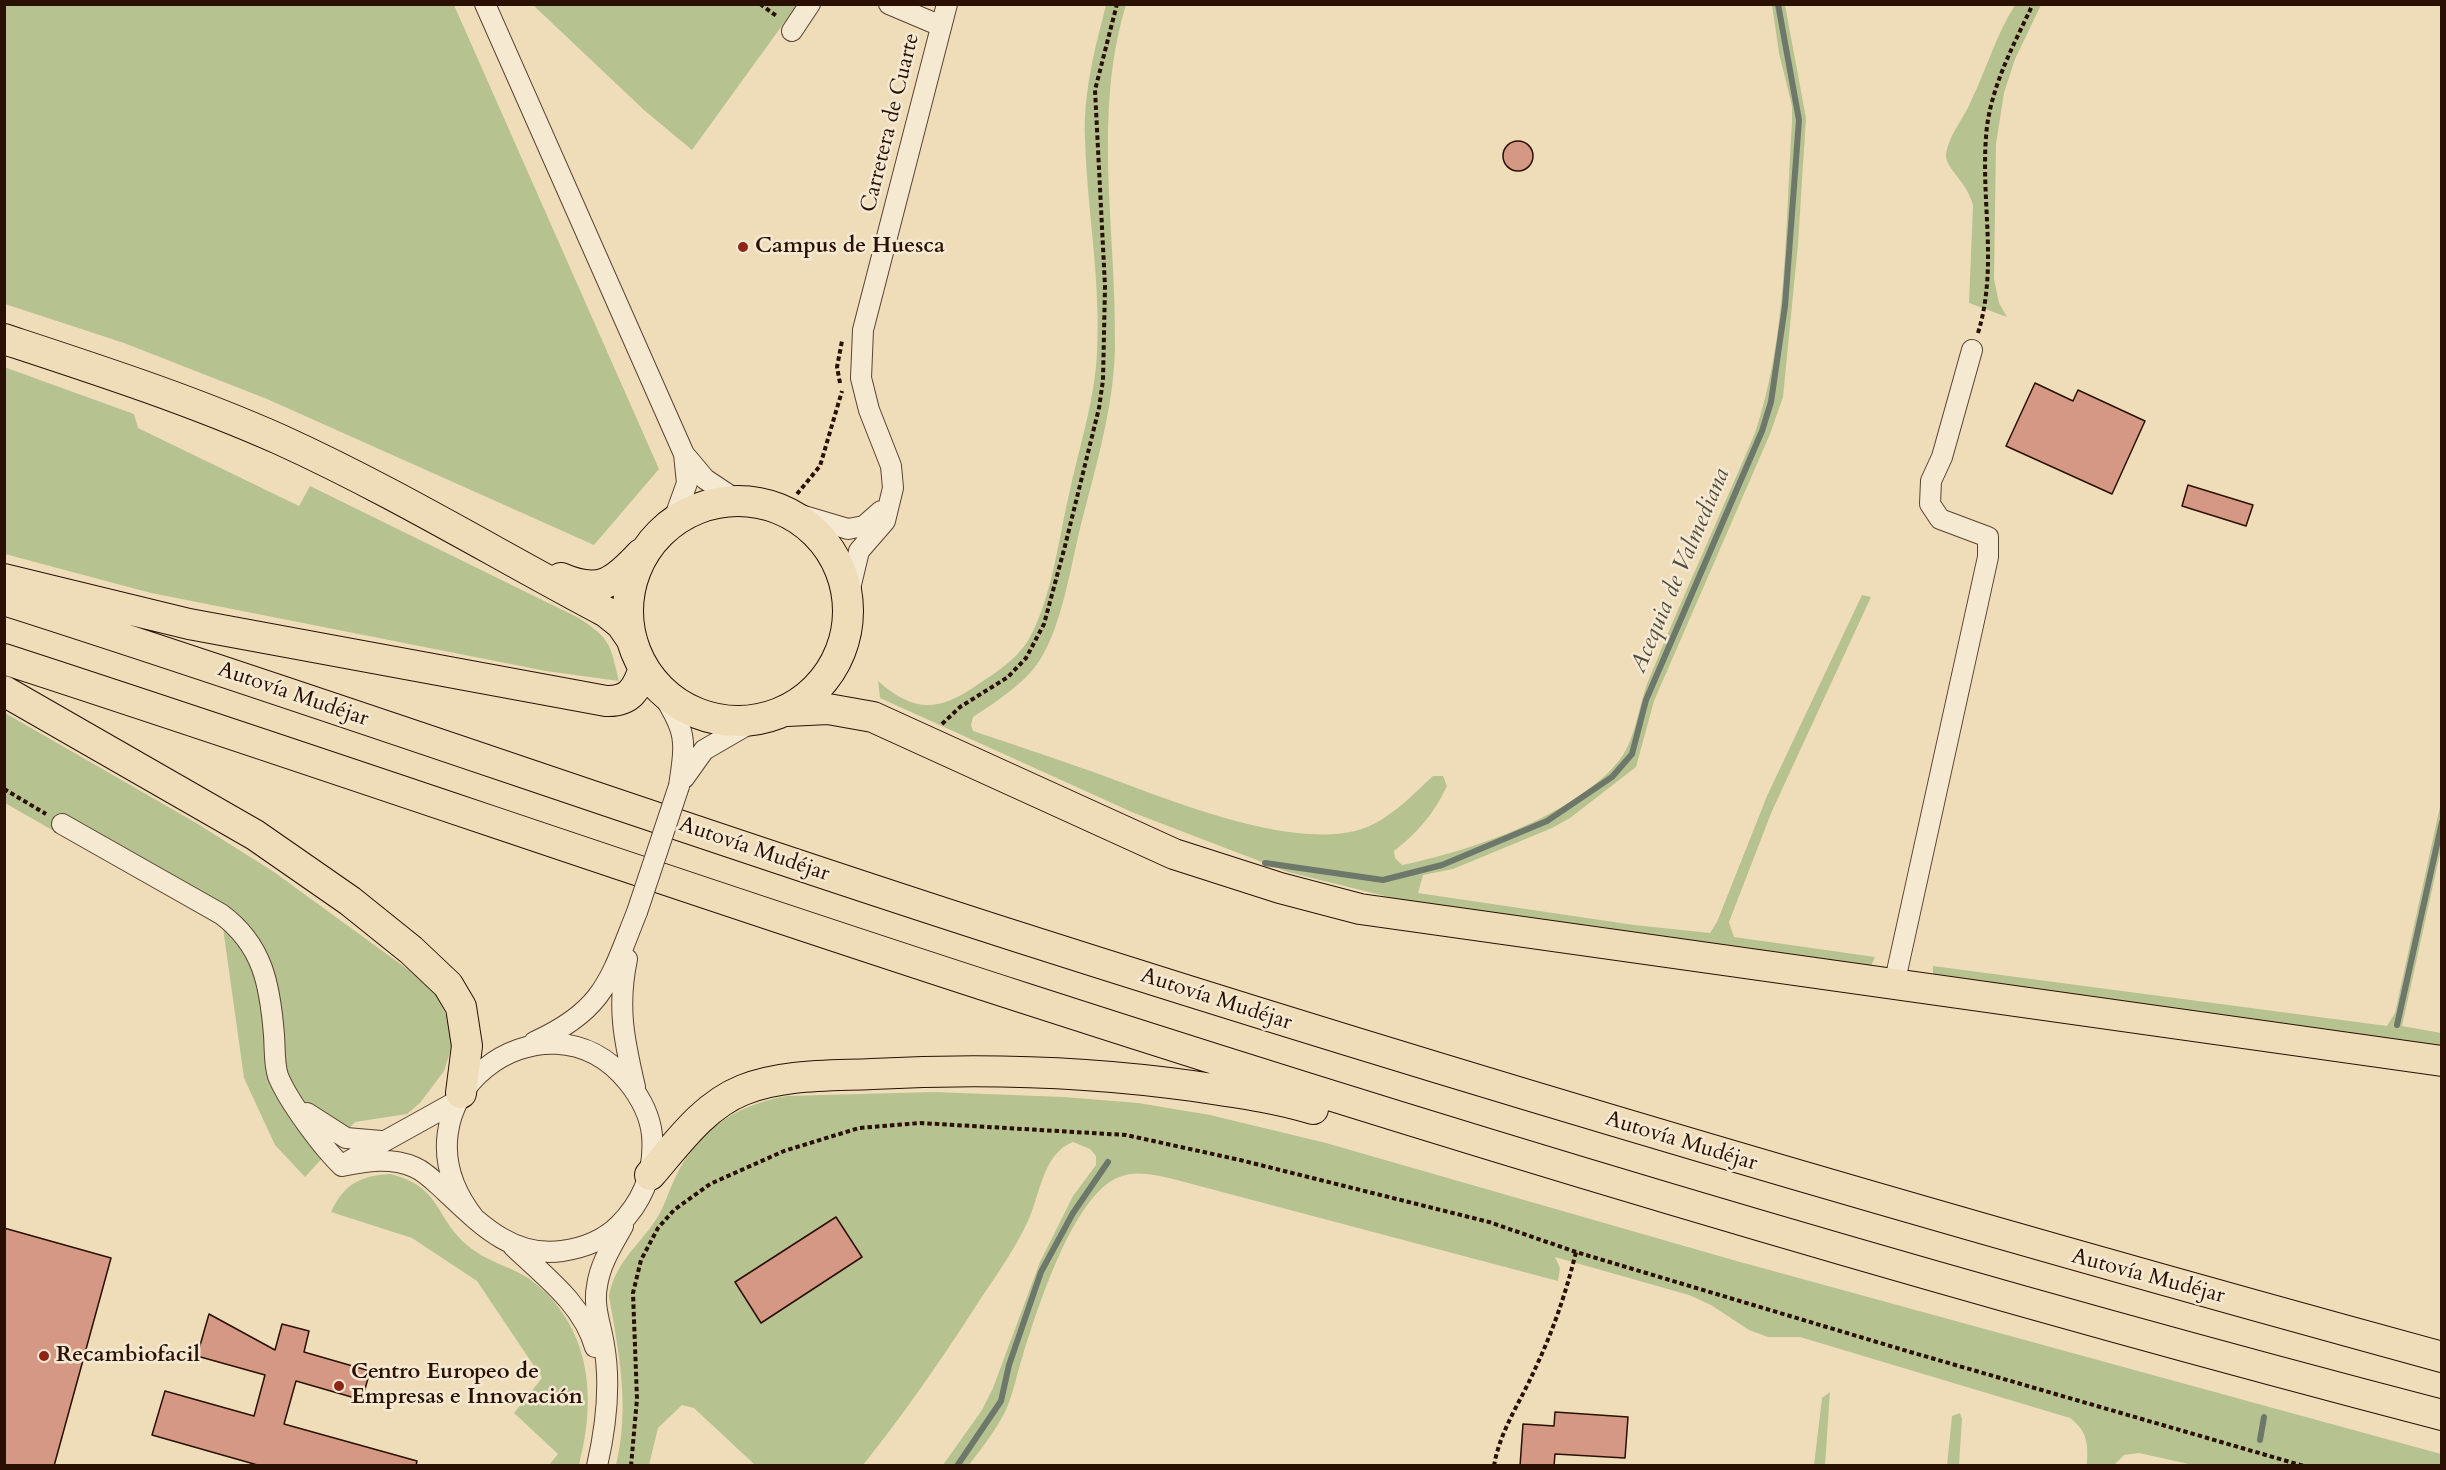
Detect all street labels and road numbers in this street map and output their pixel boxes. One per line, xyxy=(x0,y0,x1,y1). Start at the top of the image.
street label: Carretera de Cuarte xyxy=(856,31,926,215)
street label: Autovía Mudéjar xyxy=(214,657,372,733)
street label: Autovía Mudéjar xyxy=(675,812,833,888)
street label: Autovía Mudéjar xyxy=(1137,963,1295,1037)
street label: Autovía Mudéjar xyxy=(1602,1106,1760,1178)
street label: Autovía Mudéjar xyxy=(2069,1244,2227,1310)

